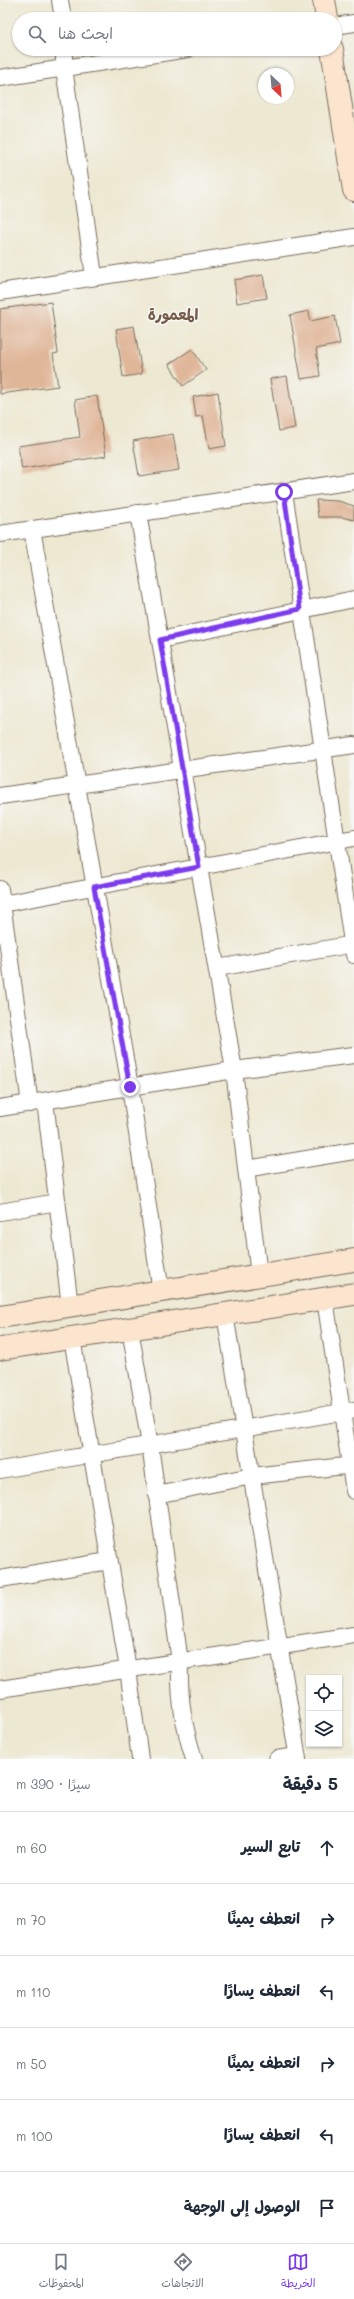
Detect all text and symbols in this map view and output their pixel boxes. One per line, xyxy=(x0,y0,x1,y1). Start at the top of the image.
search box xyxy=(12,12,342,56)
icon: search xyxy=(26,23,48,45)
text: ابحث هنا xyxy=(58,23,113,43)
north arrow xyxy=(258,68,294,104)
district label: المعمورة xyxy=(148,304,199,325)
route start xyxy=(275,483,293,501)
route end xyxy=(121,1078,139,1096)
map controls xyxy=(306,1675,342,1747)
button: locate xyxy=(306,1675,342,1711)
button: layers xyxy=(306,1711,342,1747)
text: 5 دقيقة xyxy=(283,1772,338,1794)
text: سيرًا · 390 m xyxy=(16,1775,90,1792)
text: تابع السير xyxy=(241,1836,300,1856)
icon: ahead xyxy=(316,1837,338,1859)
text: 60 m xyxy=(16,1839,46,1856)
text: انعطف يمينًا xyxy=(228,1908,300,1928)
icon: right xyxy=(316,1909,338,1931)
text: 70 m xyxy=(16,1911,46,1928)
text: انعطف يسارًا xyxy=(224,1980,300,2000)
icon: left xyxy=(316,1981,338,2003)
text: 110 m xyxy=(16,1983,50,2000)
text: انعطف يمينًا xyxy=(228,2052,300,2072)
icon: right xyxy=(316,2053,338,2075)
text: 50 m xyxy=(16,2055,46,2072)
text: انعطف يسارًا xyxy=(224,2124,300,2144)
icon: left xyxy=(316,2125,338,2147)
text: 100 m xyxy=(16,2127,52,2144)
text: الوصول إلى الوجهة xyxy=(184,2196,300,2216)
icon: arrive xyxy=(316,2197,338,2219)
tab: المحفوظات xyxy=(39,2251,84,2293)
tab: الاتجاهات xyxy=(161,2251,204,2293)
tab: الخريطة xyxy=(281,2251,315,2293)

